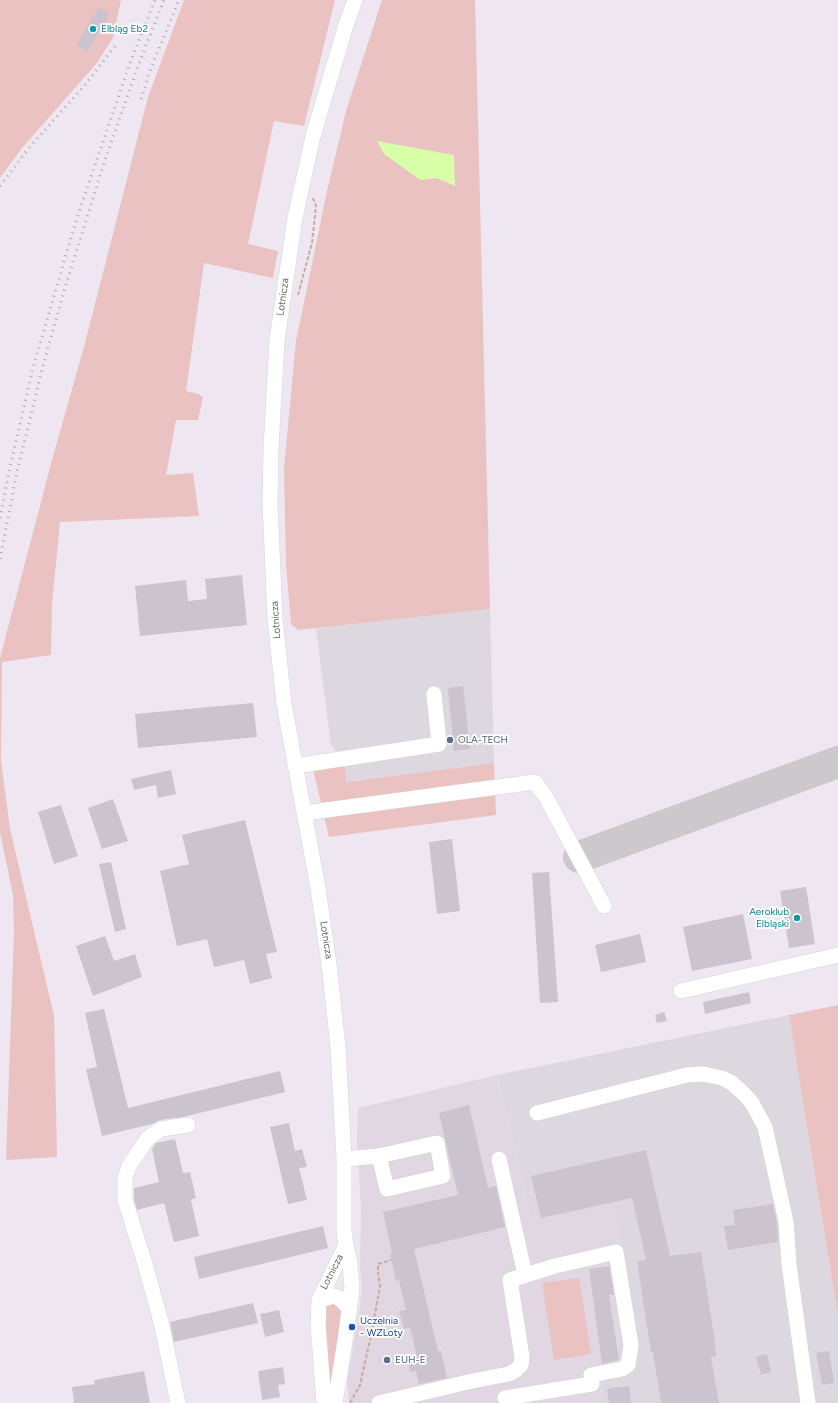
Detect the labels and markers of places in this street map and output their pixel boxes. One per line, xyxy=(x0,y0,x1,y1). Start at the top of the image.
place label: Elbląg Eb2 xyxy=(101,23,148,35)
marker: Elbląg Eb2 xyxy=(88,24,98,34)
place label: OLA-TECH xyxy=(458,734,508,746)
marker: OLA-TECH xyxy=(445,735,455,745)
place label: Aeroklub Elbląski xyxy=(749,906,789,930)
marker: Aeroklub Elbląski xyxy=(792,913,802,923)
place label: Uczelnia - WZLoty xyxy=(360,1315,403,1338)
marker: Uczelnia - WZLoty xyxy=(347,1322,357,1332)
place label: EUH-E xyxy=(395,1354,426,1366)
marker: EUH-E xyxy=(382,1355,392,1365)

